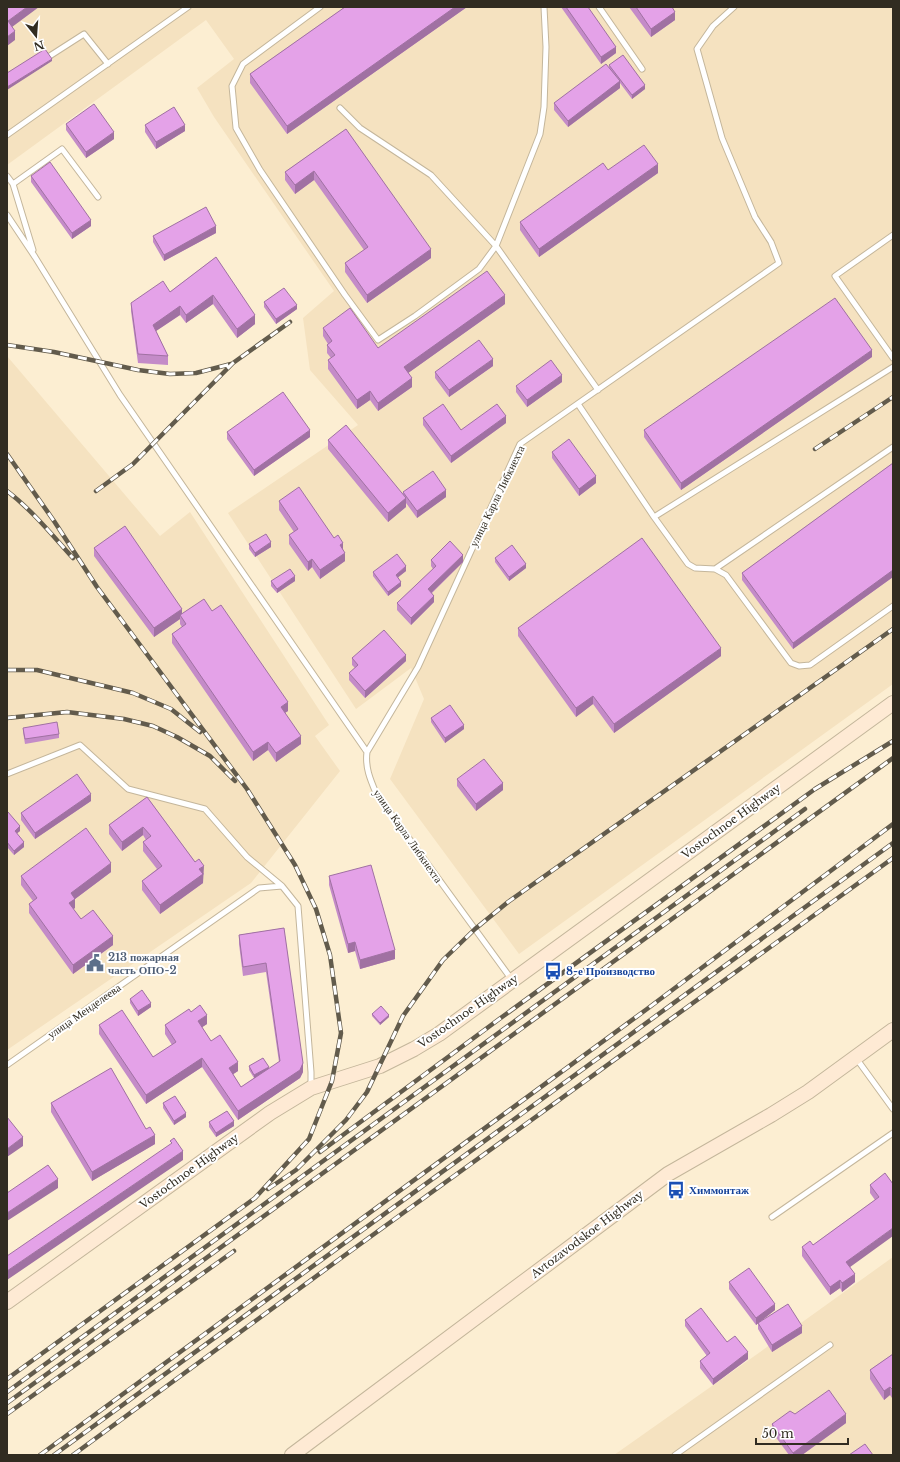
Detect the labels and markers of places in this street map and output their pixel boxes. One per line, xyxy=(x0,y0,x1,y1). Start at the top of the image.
place label: 213 пожарная часть ОПО-2 xyxy=(108,950,179,977)
public building icon: 213 пожарная часть ОПО-2 xyxy=(85,953,105,973)
bus stop icon: 8-е Производство xyxy=(543,961,563,981)
place label: 8-е Производство xyxy=(566,964,656,978)
bus stop icon: Химмонтаж xyxy=(666,1180,686,1200)
place label: Химмонтаж xyxy=(689,1183,749,1197)

